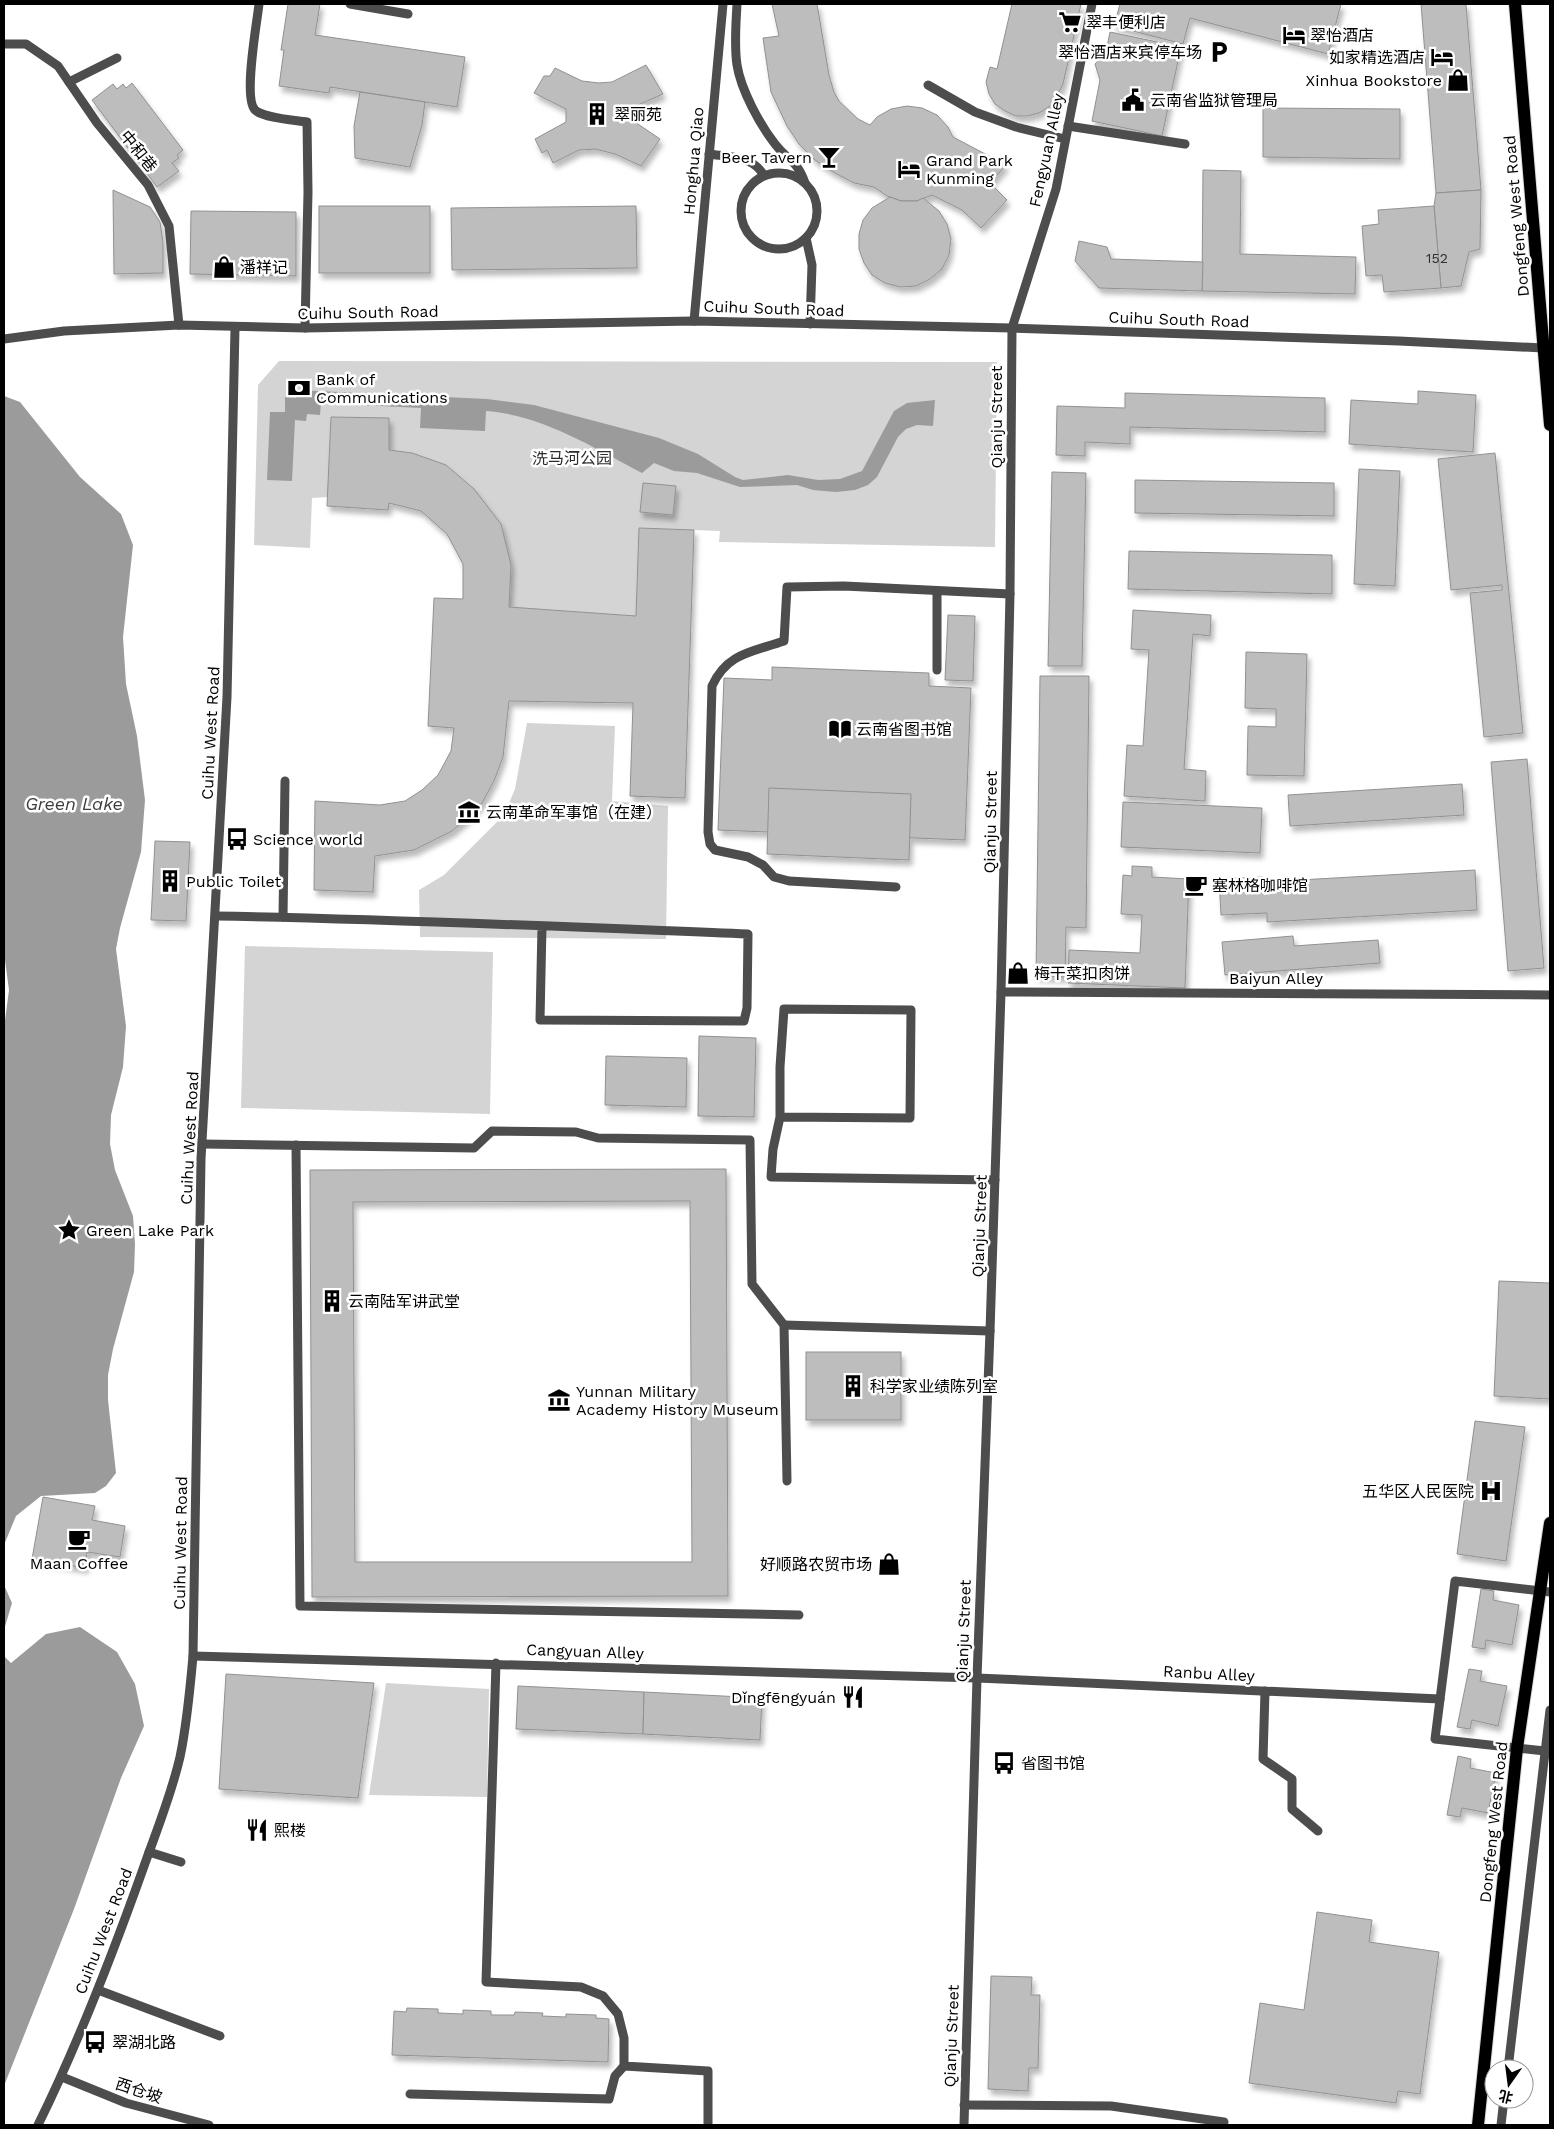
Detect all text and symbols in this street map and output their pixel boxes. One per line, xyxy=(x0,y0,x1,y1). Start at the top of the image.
supermarket icon: 翠丰便利店 xyxy=(1057,9,1083,35)
place label: 翠丰便利店 xyxy=(1086,13,1166,32)
hotel icon: 翠怡酒店 xyxy=(1281,22,1307,48)
place label: 翠怡酒店 xyxy=(1310,26,1374,45)
parking icon: 翠怡酒店来宾停车场 xyxy=(1206,39,1232,65)
place label: 翠怡酒店来宾停车场 xyxy=(1058,43,1202,62)
hotel icon: 如家精选酒店 xyxy=(1429,44,1455,70)
place label: 如家精选酒店 xyxy=(1329,48,1425,67)
shop icon: Xinhua Bookstore xyxy=(1445,67,1471,93)
place label: Xinhua Bookstore xyxy=(1306,71,1442,90)
public building icon: 云南省监狱管理局 xyxy=(1120,87,1146,113)
street label: Fengyuan Alley xyxy=(1025,91,1068,209)
place label: 云南省监狱管理局 xyxy=(1150,91,1278,110)
building icon: 翠丽苑 xyxy=(584,101,610,127)
place label: 翠丽苑 xyxy=(614,105,662,124)
street label: Honghua Qiao xyxy=(679,106,708,216)
street label: 中和巷 xyxy=(116,127,161,176)
street label: Dongfeng West Road xyxy=(1500,134,1533,298)
bar icon: Beer Tavern xyxy=(816,144,842,170)
place label: Beer Tavern xyxy=(721,148,812,167)
place label: Grand Park Kunming xyxy=(926,151,1013,188)
hotel icon: Grand Park Kunming xyxy=(896,156,922,182)
house number: 152 xyxy=(1426,250,1448,266)
shop icon: 潘祥记 xyxy=(211,254,237,280)
place label: 潘祥记 xyxy=(240,258,288,277)
street label: Cuihu South Road xyxy=(703,297,845,320)
street label: Cuihu South Road xyxy=(297,302,439,323)
street label: Cuihu South Road xyxy=(1108,308,1250,331)
street label: Qianju Street xyxy=(987,365,1006,468)
place label: Bank of Communications xyxy=(316,370,448,407)
bank icon: Bank of Communications xyxy=(286,375,312,401)
park label: 洗马河公园 xyxy=(532,449,612,468)
street label: Cuihu West Road xyxy=(198,666,223,800)
library icon: 云南省图书馆 xyxy=(827,716,853,742)
place label: 云南省图书馆 xyxy=(856,720,952,739)
street label: Qianju Street xyxy=(980,770,1001,874)
water label: Green Lake xyxy=(25,793,123,814)
museum icon: 云南革命军事馆（在建） xyxy=(456,799,482,825)
place label: 云南革命军事馆（在建） xyxy=(486,803,662,822)
bus stop icon: Science world xyxy=(224,826,250,852)
place label: Science world xyxy=(253,830,363,849)
building icon: Public Toilet xyxy=(157,868,183,894)
place label: Public Toilet xyxy=(186,872,281,891)
cafe icon: 塞林格咖啡馆 xyxy=(1183,872,1209,898)
place label: 塞林格咖啡馆 xyxy=(1212,876,1308,895)
shop icon: 梅干菜扣肉饼 xyxy=(1005,960,1031,986)
place label: 梅干菜扣肉饼 xyxy=(1034,964,1130,983)
street label: Baiyun Alley xyxy=(1229,969,1324,988)
street label: Cuihu West Road xyxy=(177,1071,202,1205)
street label: Qianju Street xyxy=(968,1174,991,1278)
place icon: Green Lake Park xyxy=(56,1217,82,1243)
place label: Green Lake Park xyxy=(86,1221,214,1240)
building icon: 云南陆军讲武堂 xyxy=(319,1288,345,1314)
place label: 云南陆军讲武堂 xyxy=(348,1292,460,1311)
building icon: 科学家业绩陈列室 xyxy=(840,1373,866,1399)
place label: 科学家业绩陈列室 xyxy=(870,1377,998,1396)
place label: Yunnan Military Academy History Museum xyxy=(576,1382,779,1419)
museum icon: Yunnan Military Academy History Museum xyxy=(546,1387,572,1413)
street label: Cuihu West Road xyxy=(170,1476,191,1610)
hospital icon: 五华区人民医院 xyxy=(1478,1478,1504,1504)
place label: 五华区人民医院 xyxy=(1362,1482,1474,1501)
cafe icon: Maan Coffee xyxy=(66,1526,92,1552)
shop icon: 好顺路农贸市场 xyxy=(876,1551,902,1577)
place label: Maan Coffee xyxy=(30,1554,128,1573)
place label: 好顺路农贸市场 xyxy=(760,1555,872,1574)
street label: Qianju Street xyxy=(952,1579,975,1683)
street label: Cangyuan Alley xyxy=(526,1640,645,1663)
street label: Ranbu Alley xyxy=(1163,1662,1256,1685)
restaurant icon: Dǐngfēngyuán xyxy=(840,1684,866,1710)
place label: Dǐngfēngyuán xyxy=(731,1688,836,1707)
street label: Dongfeng West Road xyxy=(1476,1740,1511,1904)
bus stop icon: 省图书馆 xyxy=(991,1750,1017,1776)
place label: 省图书馆 xyxy=(1021,1754,1085,1773)
restaurant icon: 熙楼 xyxy=(244,1817,270,1843)
place label: 熙楼 xyxy=(274,1821,306,1840)
street label: Cuihu West Road xyxy=(71,1865,136,1997)
street label: Qianju Street xyxy=(940,1984,963,2088)
bus stop icon: 翠湖北路 xyxy=(82,2029,108,2055)
place label: 翠湖北路 xyxy=(112,2033,176,2052)
north arrow xyxy=(1484,2059,1534,2109)
street label: 西仓坡 xyxy=(113,2074,165,2107)
text: 北 xyxy=(1497,2087,1515,2106)

